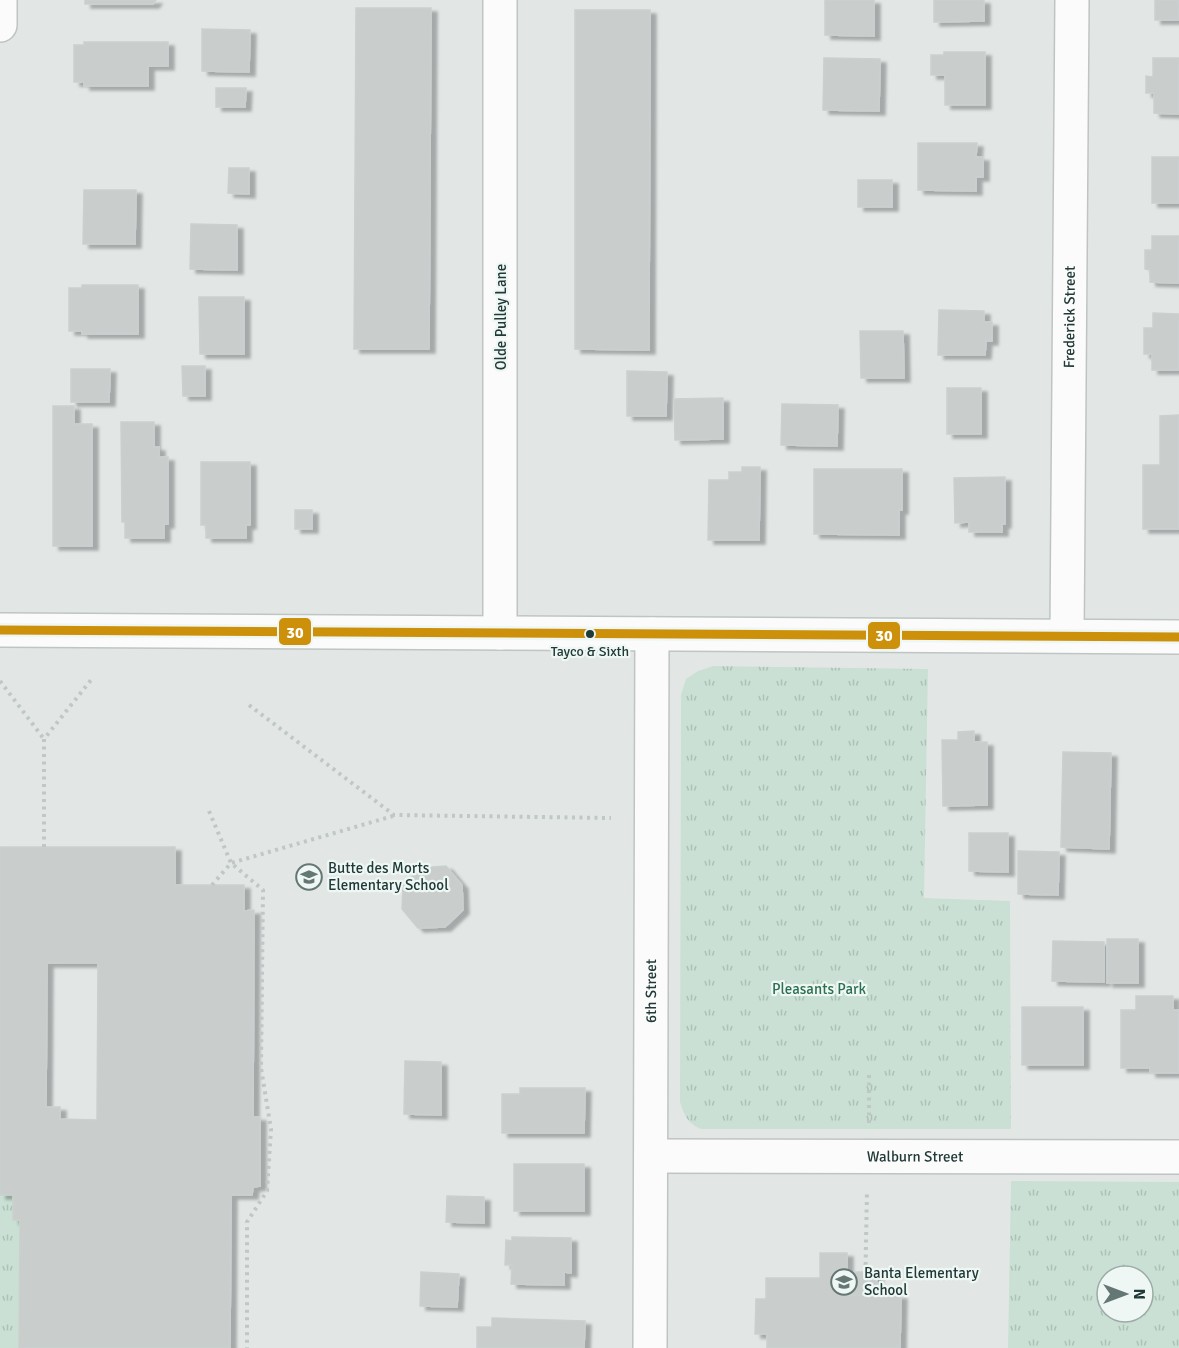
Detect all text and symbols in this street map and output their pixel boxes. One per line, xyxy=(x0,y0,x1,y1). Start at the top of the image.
street label: Olde Pulley Lane xyxy=(492,264,510,370)
street label: Frederick Street xyxy=(1060,266,1079,368)
line badge: 30 xyxy=(278,617,312,646)
line badge: 30 xyxy=(867,621,901,650)
text: 30 xyxy=(286,623,304,643)
text: 30 xyxy=(875,626,893,646)
marker: Tayco & Sixth xyxy=(584,628,596,640)
place label: Tayco & Sixth xyxy=(551,643,629,660)
place label: Butte des Morts Elementary School xyxy=(328,859,449,894)
school or university icon: Butte des Morts Elementary School xyxy=(294,862,324,892)
street label: 6th Street xyxy=(642,959,660,1023)
park label: Pleasants Park xyxy=(772,980,867,998)
street label: Walburn Street xyxy=(867,1147,963,1166)
place label: Banta Elementary School xyxy=(864,1264,979,1299)
north arrow xyxy=(1095,1264,1155,1324)
school or university icon: Banta Elementary School xyxy=(829,1267,859,1297)
text: N xyxy=(1129,1288,1149,1300)

